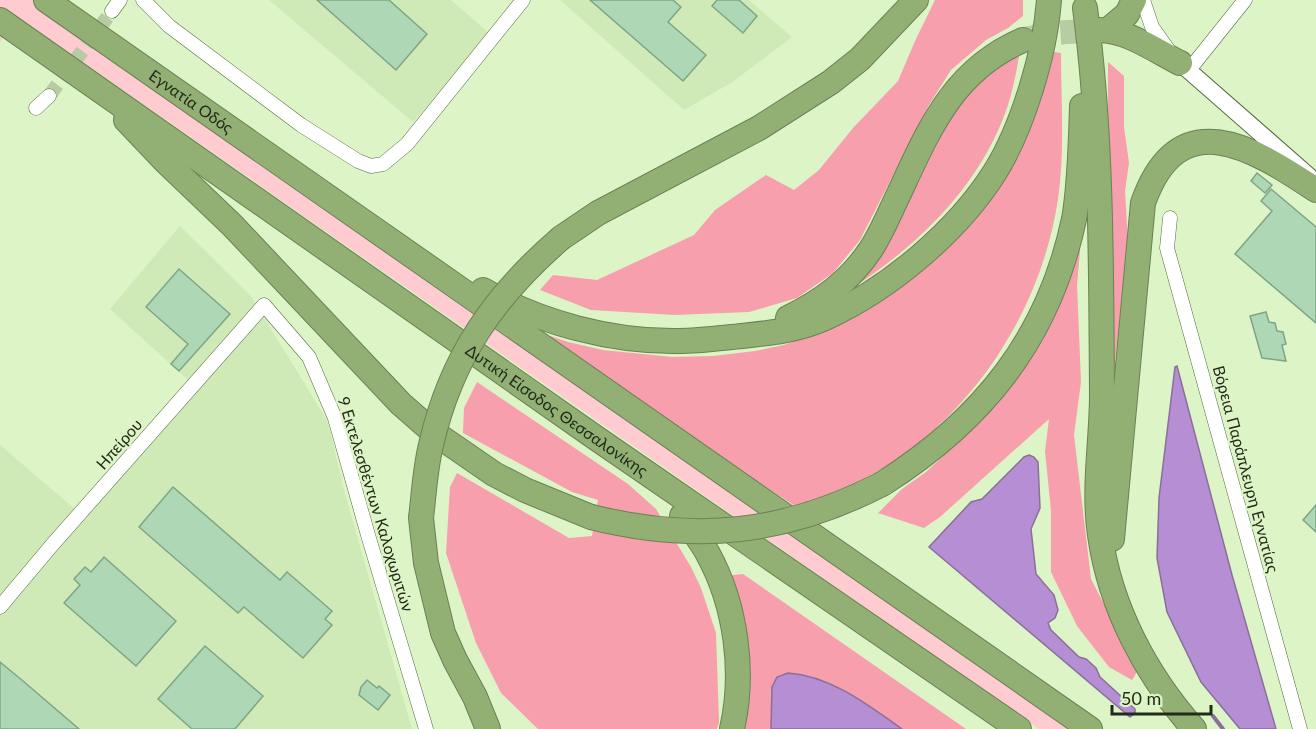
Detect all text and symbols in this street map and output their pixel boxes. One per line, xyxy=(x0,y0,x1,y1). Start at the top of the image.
street label: Εγνατία Οδός xyxy=(146,65,238,137)
street label: Δυτική Είσοδος Θεσσαλονίκης xyxy=(463,340,652,480)
street label: Βόρεια Παράπλευρη Εγνατίας xyxy=(1210,363,1283,575)
street label: 9 Εκτελεσθέντων Καλοχωριτών xyxy=(335,394,418,614)
street label: Ηπείρου xyxy=(92,415,146,473)
scale bar xyxy=(1112,678,1211,716)
text: 50 m xyxy=(1121,687,1161,709)

